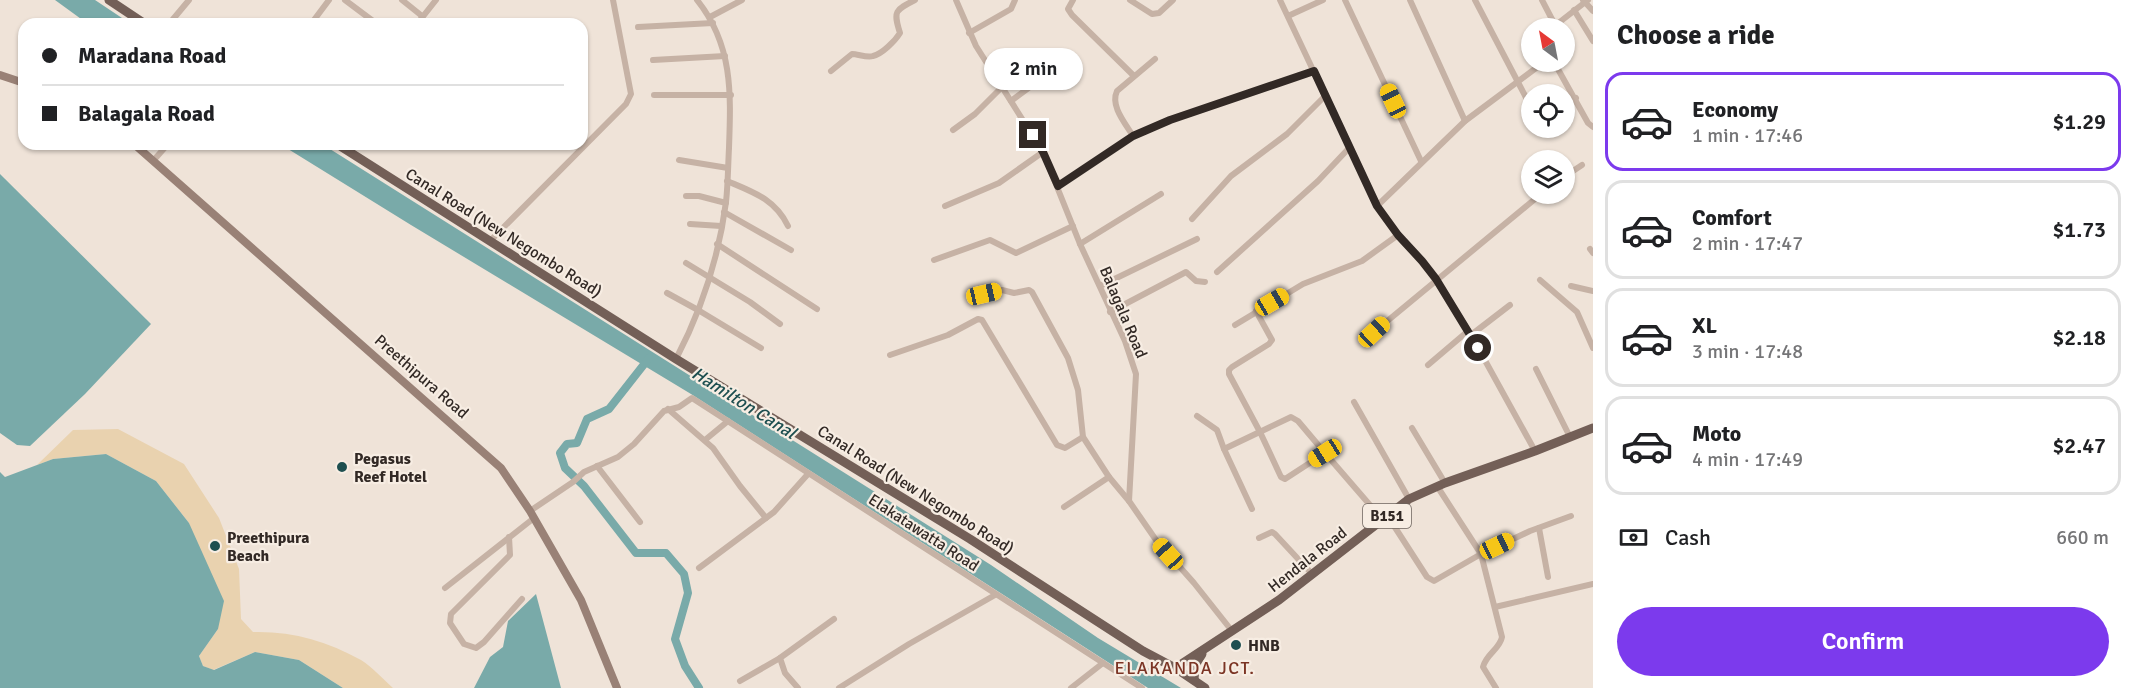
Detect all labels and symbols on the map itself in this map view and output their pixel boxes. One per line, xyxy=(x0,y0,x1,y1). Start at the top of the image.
north arrow xyxy=(1521,18,1575,72)
callout: 2 min xyxy=(984,48,1082,90)
car xyxy=(1377,81,1409,121)
route end xyxy=(1019,121,1046,148)
street label: Canal Road (New Negombo Road) xyxy=(402,164,605,302)
street label: Balagala Road xyxy=(1095,264,1151,361)
car xyxy=(964,281,1004,307)
car xyxy=(1252,285,1292,319)
car xyxy=(1355,313,1393,351)
street label: Preethipura Road xyxy=(370,331,472,423)
route start xyxy=(1464,334,1491,361)
water label: Hamilton Canal xyxy=(688,362,802,445)
street label: Canal Road (New Negombo Road) xyxy=(814,421,1017,559)
car xyxy=(1305,436,1345,470)
place label: Pegasus Reef Hotel xyxy=(354,449,427,487)
marker: Pegasus Reef Hotel xyxy=(335,460,349,474)
street label: Elakatawatta Road xyxy=(864,490,982,576)
road number: B151 xyxy=(1363,504,1411,528)
street label: Hendala Road xyxy=(1264,523,1351,597)
place label: Preethipura Beach xyxy=(227,528,309,566)
car xyxy=(1477,530,1517,562)
car xyxy=(1149,535,1187,573)
marker: Preethipura Beach xyxy=(208,539,222,553)
place label: HNB xyxy=(1248,636,1280,656)
marker: HNB xyxy=(1229,638,1243,652)
district label: ELAKANDA JCT. xyxy=(1114,657,1256,679)

